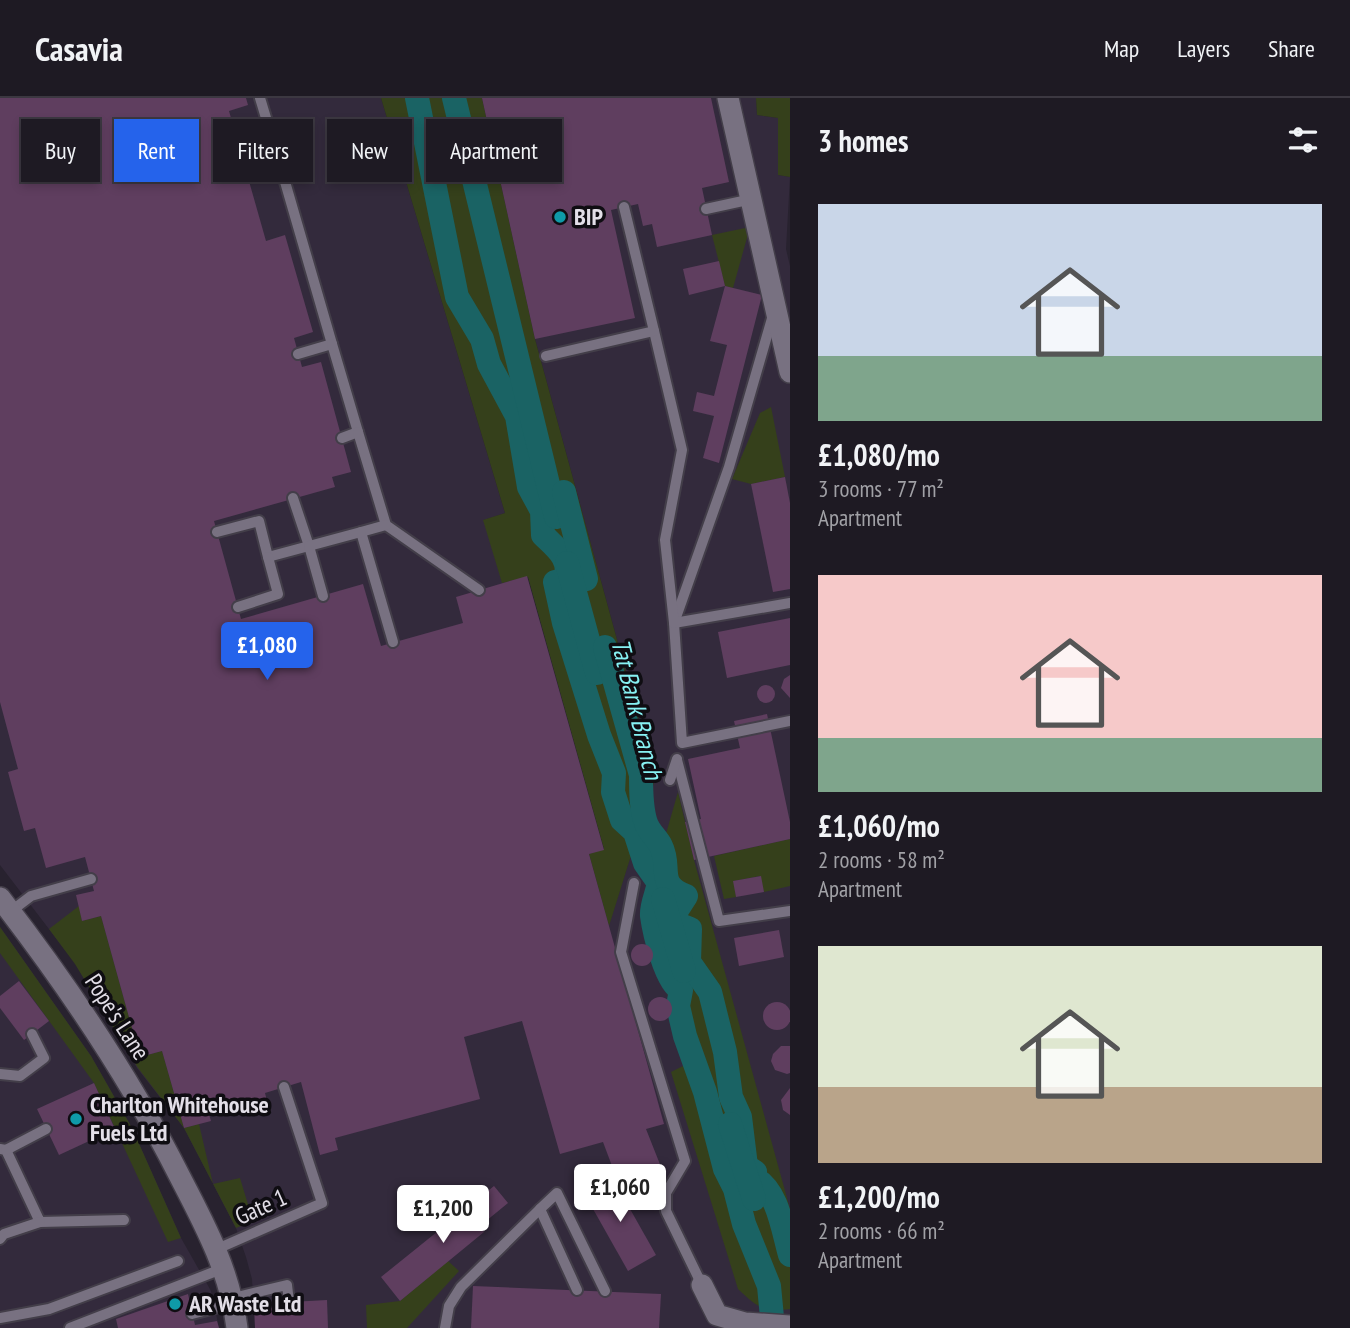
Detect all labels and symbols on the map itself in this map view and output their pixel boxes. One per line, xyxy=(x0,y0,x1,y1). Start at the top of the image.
place label: BIP xyxy=(574,201,603,232)
marker: BIP xyxy=(552,209,568,225)
pin: £1,080 xyxy=(210,622,324,682)
water label: Tat Bank Branch xyxy=(604,635,671,784)
street label: Pope's Lane xyxy=(78,968,157,1066)
place label: Charlton Whitehouse Fuels Ltd xyxy=(90,1089,269,1148)
marker: Charlton Whitehouse Fuels Ltd xyxy=(68,1111,84,1127)
pin: £1,060 xyxy=(563,1164,677,1224)
street label: Gate 1 xyxy=(230,1181,292,1232)
pin: £1,200 xyxy=(386,1186,500,1245)
place label: AR Waste Ltd xyxy=(188,1288,301,1319)
marker: AR Waste Ltd xyxy=(167,1296,183,1312)

